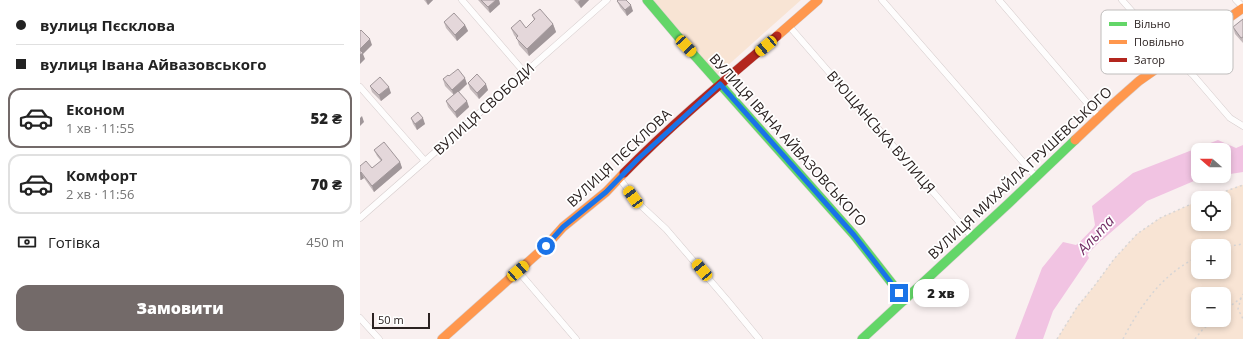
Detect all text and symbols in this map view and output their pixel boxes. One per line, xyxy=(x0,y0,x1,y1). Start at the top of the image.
legend xyxy=(1101,10,1233,74)
text: вулиця Пєсклова xyxy=(40,15,175,35)
text: Вільно xyxy=(1134,16,1171,31)
car xyxy=(673,33,699,59)
car xyxy=(753,34,779,58)
text: Повільно xyxy=(1134,34,1184,49)
street label: ВУЛИЦЯ ІВАНА АЙВАЗОВСЬКОГО xyxy=(706,49,871,230)
text: Затор xyxy=(1134,52,1165,67)
text: вулиця Івана Айвазовського xyxy=(40,54,267,74)
street label: ВУЛИЦЯ СВОБОДИ xyxy=(429,58,538,159)
street label: В'ЮЩАНСЬКА ВУЛИЦЯ xyxy=(823,66,940,197)
street label: ВУЛИЦЯ МИХАЙЛА ГРУШЕВСЬКОГО xyxy=(924,82,1116,263)
text: Економ xyxy=(66,99,125,119)
icon: car xyxy=(18,100,54,136)
street label: ВУЛИЦЯ ПЄСКЛОВА xyxy=(562,104,675,211)
text: 52 ₴ xyxy=(311,108,342,128)
text: 1 хв · 11:55 xyxy=(66,119,134,137)
north arrow xyxy=(1191,143,1231,183)
map controls xyxy=(1191,143,1231,327)
text: Комфорт xyxy=(66,165,137,185)
icon: car xyxy=(18,166,54,202)
text: 70 ₴ xyxy=(311,174,342,194)
car xyxy=(621,184,645,210)
text: 2 хв · 11:56 xyxy=(66,185,134,203)
button: locate xyxy=(1191,191,1231,231)
water label: Альта xyxy=(1072,210,1119,259)
icon: cash xyxy=(16,231,38,253)
text: Готівка xyxy=(48,232,100,252)
text: 450 m xyxy=(306,233,344,251)
route start xyxy=(537,237,555,255)
button: + xyxy=(1191,239,1231,279)
car xyxy=(690,257,714,283)
car xyxy=(505,259,531,283)
callout: 2 хв xyxy=(913,279,969,307)
route end xyxy=(890,284,908,302)
text: 2 хв xyxy=(927,284,955,302)
button: Замовити xyxy=(16,285,344,331)
button: − xyxy=(1191,287,1231,327)
scale bar xyxy=(372,311,430,330)
text: 50 m xyxy=(378,312,404,327)

